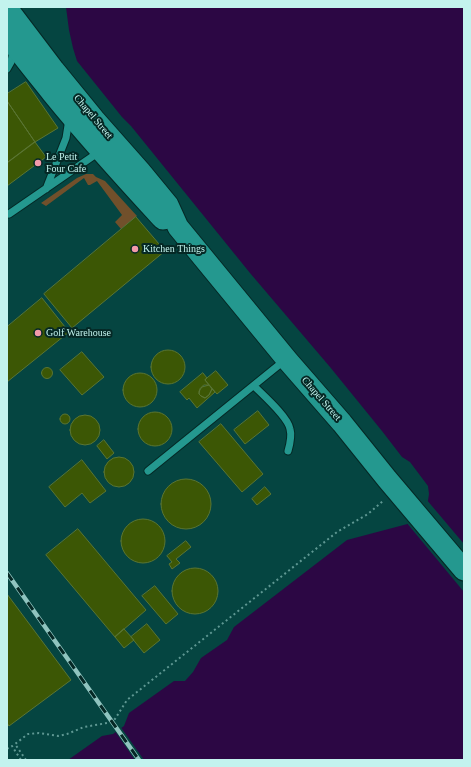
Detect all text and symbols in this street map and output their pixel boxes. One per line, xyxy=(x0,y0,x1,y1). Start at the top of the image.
street label: Chapel Street xyxy=(71,92,115,142)
place label: Le Petit Four Cafe xyxy=(46,151,86,174)
marker: Le Petit Four Cafe xyxy=(33,158,43,168)
place label: Kitchen Things xyxy=(143,243,205,255)
marker: Kitchen Things xyxy=(130,244,140,254)
place label: Golf Warehouse xyxy=(46,327,111,339)
marker: Golf Warehouse xyxy=(33,328,43,338)
street label: Chapel Street xyxy=(299,375,343,423)

